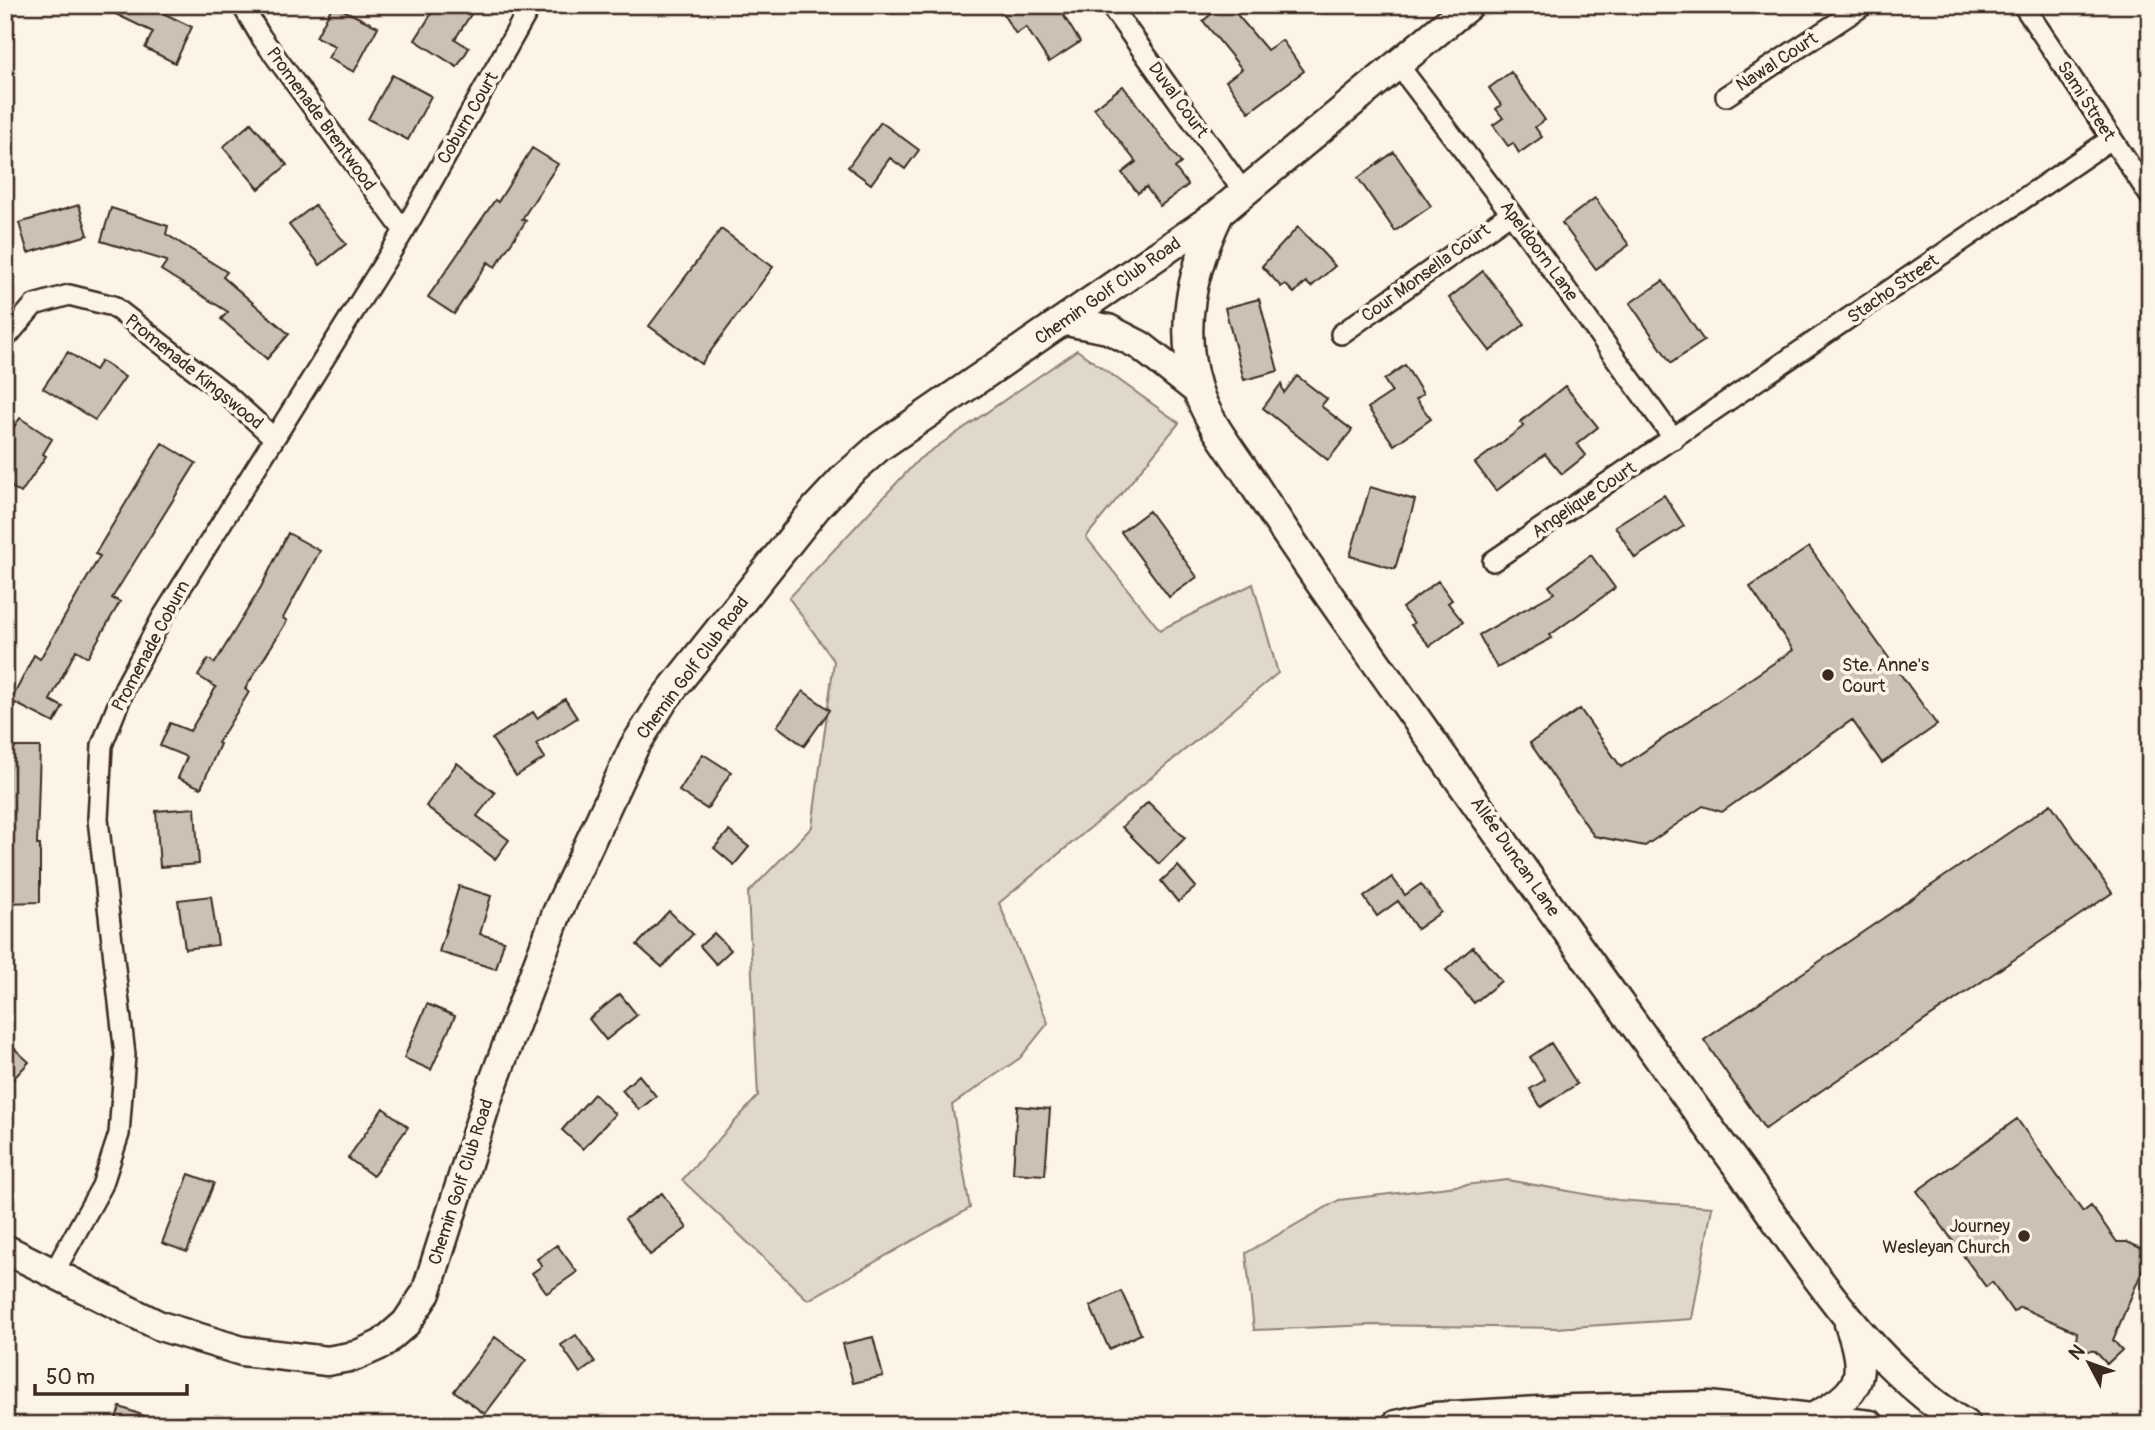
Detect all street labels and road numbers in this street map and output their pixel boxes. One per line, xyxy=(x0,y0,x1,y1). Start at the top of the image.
street label: Nawal Court xyxy=(1732,27,1823,97)
street label: Promenade Brentwood xyxy=(261,43,381,195)
street label: Sami Street xyxy=(2052,57,2121,146)
street label: Duval Court xyxy=(1143,58,1214,143)
street label: Coburn Court xyxy=(432,67,504,168)
street label: Apeldoorn Lane xyxy=(1495,196,1583,306)
street label: Cour Monsella Court xyxy=(1357,218,1496,327)
street label: Chemin Golf Club Road xyxy=(1031,232,1185,350)
street label: Stacho Street xyxy=(1843,249,1944,329)
street label: Promenade Kingswood xyxy=(120,309,268,435)
street label: Angelique Court xyxy=(1527,456,1641,543)
street label: Promenade Coburn xyxy=(107,577,195,715)
street label: Chemin Golf Club Road xyxy=(632,592,754,744)
street label: Allée Duncan Lane xyxy=(1465,793,1565,921)
street label: Chemin Golf Club Road xyxy=(423,1096,499,1268)

